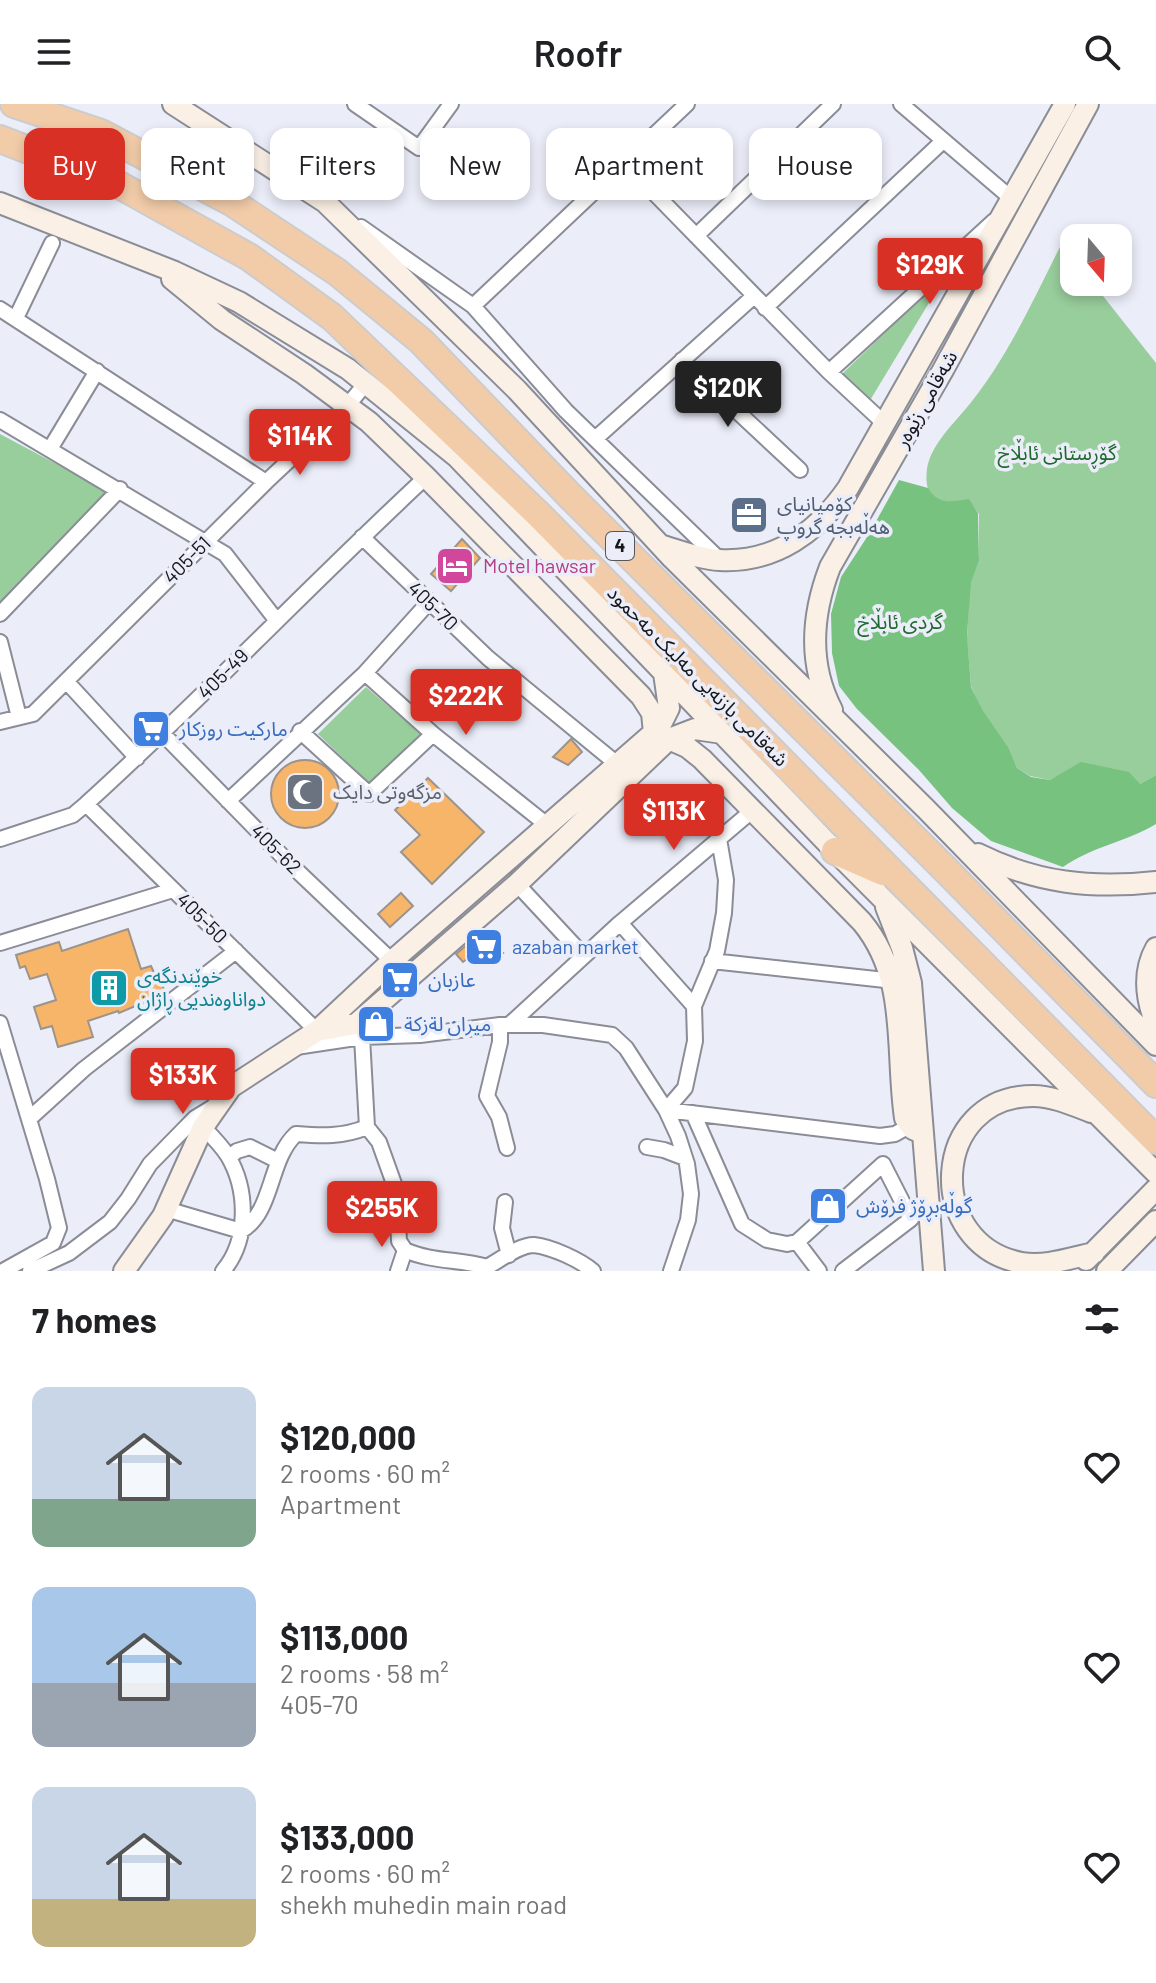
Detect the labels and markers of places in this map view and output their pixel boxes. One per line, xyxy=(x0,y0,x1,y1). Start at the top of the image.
pin: $129K xyxy=(874,238,986,306)
pin: $120K xyxy=(672,361,784,429)
pin: $114K xyxy=(244,409,356,477)
place label: کۆمپانیای ھەڵەبجە گروپ xyxy=(777,491,890,541)
office icon: کۆمپانیای ھەڵەبجە گروپ xyxy=(728,494,770,536)
hotel icon: Motel hawsar xyxy=(434,545,476,587)
place label: Motel hawsar xyxy=(483,553,596,577)
pin: $222K xyxy=(410,669,522,737)
supermarket icon: ماركيت روزكار xyxy=(130,708,172,750)
place label: ماركيت روزكار xyxy=(178,716,288,741)
mosque icon: مزگەوتی دایک xyxy=(284,771,326,813)
place label: مزگەوتی دایک xyxy=(333,779,442,804)
pin: $113K xyxy=(618,784,730,852)
supermarket icon: azaban market xyxy=(463,926,505,968)
place label: azaban market xyxy=(512,934,639,958)
supermarket icon: عازبان xyxy=(379,959,421,1001)
place label: خوێندنگەی دواناوەندیی ڕاژان xyxy=(137,963,266,1016)
building icon: خوێندنگەی دواناوەندیی ڕاژان xyxy=(88,967,130,1009)
place label: عازبان xyxy=(428,967,476,992)
shop icon: ميران لةزكة xyxy=(355,1003,397,1045)
place label: ميران لةزكة xyxy=(404,1011,491,1036)
pin: $133K xyxy=(127,1048,239,1116)
pin: $255K xyxy=(326,1181,438,1249)
shop icon: گوڵەبڕۆژ فرۆش xyxy=(807,1185,849,1227)
place label: گوڵەبڕۆژ فرۆش xyxy=(856,1191,973,1223)

